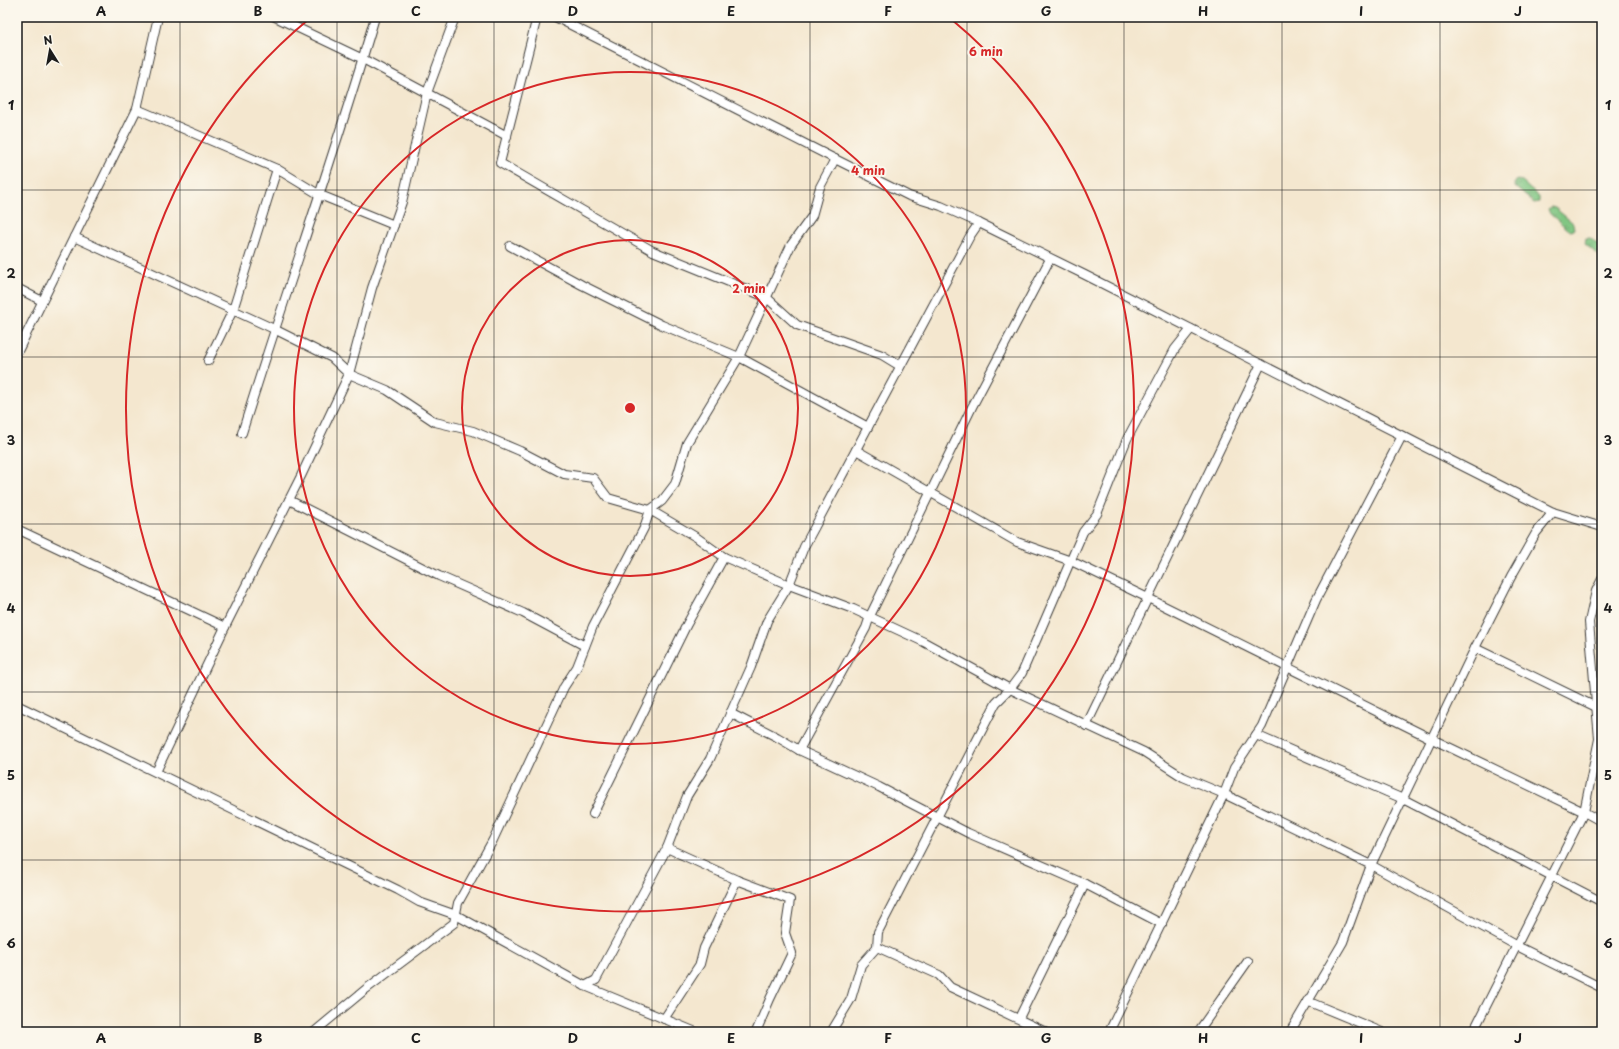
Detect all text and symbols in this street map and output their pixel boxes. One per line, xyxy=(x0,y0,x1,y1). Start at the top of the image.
text: A xyxy=(96,1,106,20)
text: B xyxy=(254,1,263,20)
text: C xyxy=(411,1,421,20)
text: D xyxy=(568,1,578,20)
text: E xyxy=(727,1,735,20)
text: F xyxy=(884,1,892,20)
text: G xyxy=(1041,1,1051,20)
text: H xyxy=(1198,1,1208,20)
text: I xyxy=(1359,1,1363,20)
text: J xyxy=(1514,1,1522,20)
north arrow xyxy=(30,30,70,70)
text: N xyxy=(42,30,54,49)
text: 6 min xyxy=(969,42,1003,60)
text: 1 xyxy=(8,95,14,114)
text: 1 xyxy=(1605,95,1611,114)
text: 4 min xyxy=(851,161,885,179)
text: 2 xyxy=(6,263,16,282)
text: 2 xyxy=(1603,263,1613,282)
text: 2 min xyxy=(732,279,766,297)
centre of rings xyxy=(623,401,637,415)
text: 3 xyxy=(7,430,16,449)
text: 3 xyxy=(1604,430,1613,449)
text: 4 xyxy=(7,598,16,617)
text: 4 xyxy=(1604,598,1613,617)
text: 5 xyxy=(7,765,15,784)
text: 5 xyxy=(1604,765,1612,784)
text: 6 xyxy=(6,933,16,952)
text: 6 xyxy=(1603,933,1613,952)
text: A xyxy=(96,1028,106,1047)
text: B xyxy=(254,1028,263,1047)
text: C xyxy=(411,1028,421,1047)
text: D xyxy=(568,1028,578,1047)
text: E xyxy=(727,1028,735,1047)
text: F xyxy=(884,1028,892,1047)
text: G xyxy=(1041,1028,1051,1047)
text: H xyxy=(1198,1028,1208,1047)
text: I xyxy=(1359,1028,1363,1047)
text: J xyxy=(1514,1028,1522,1047)

